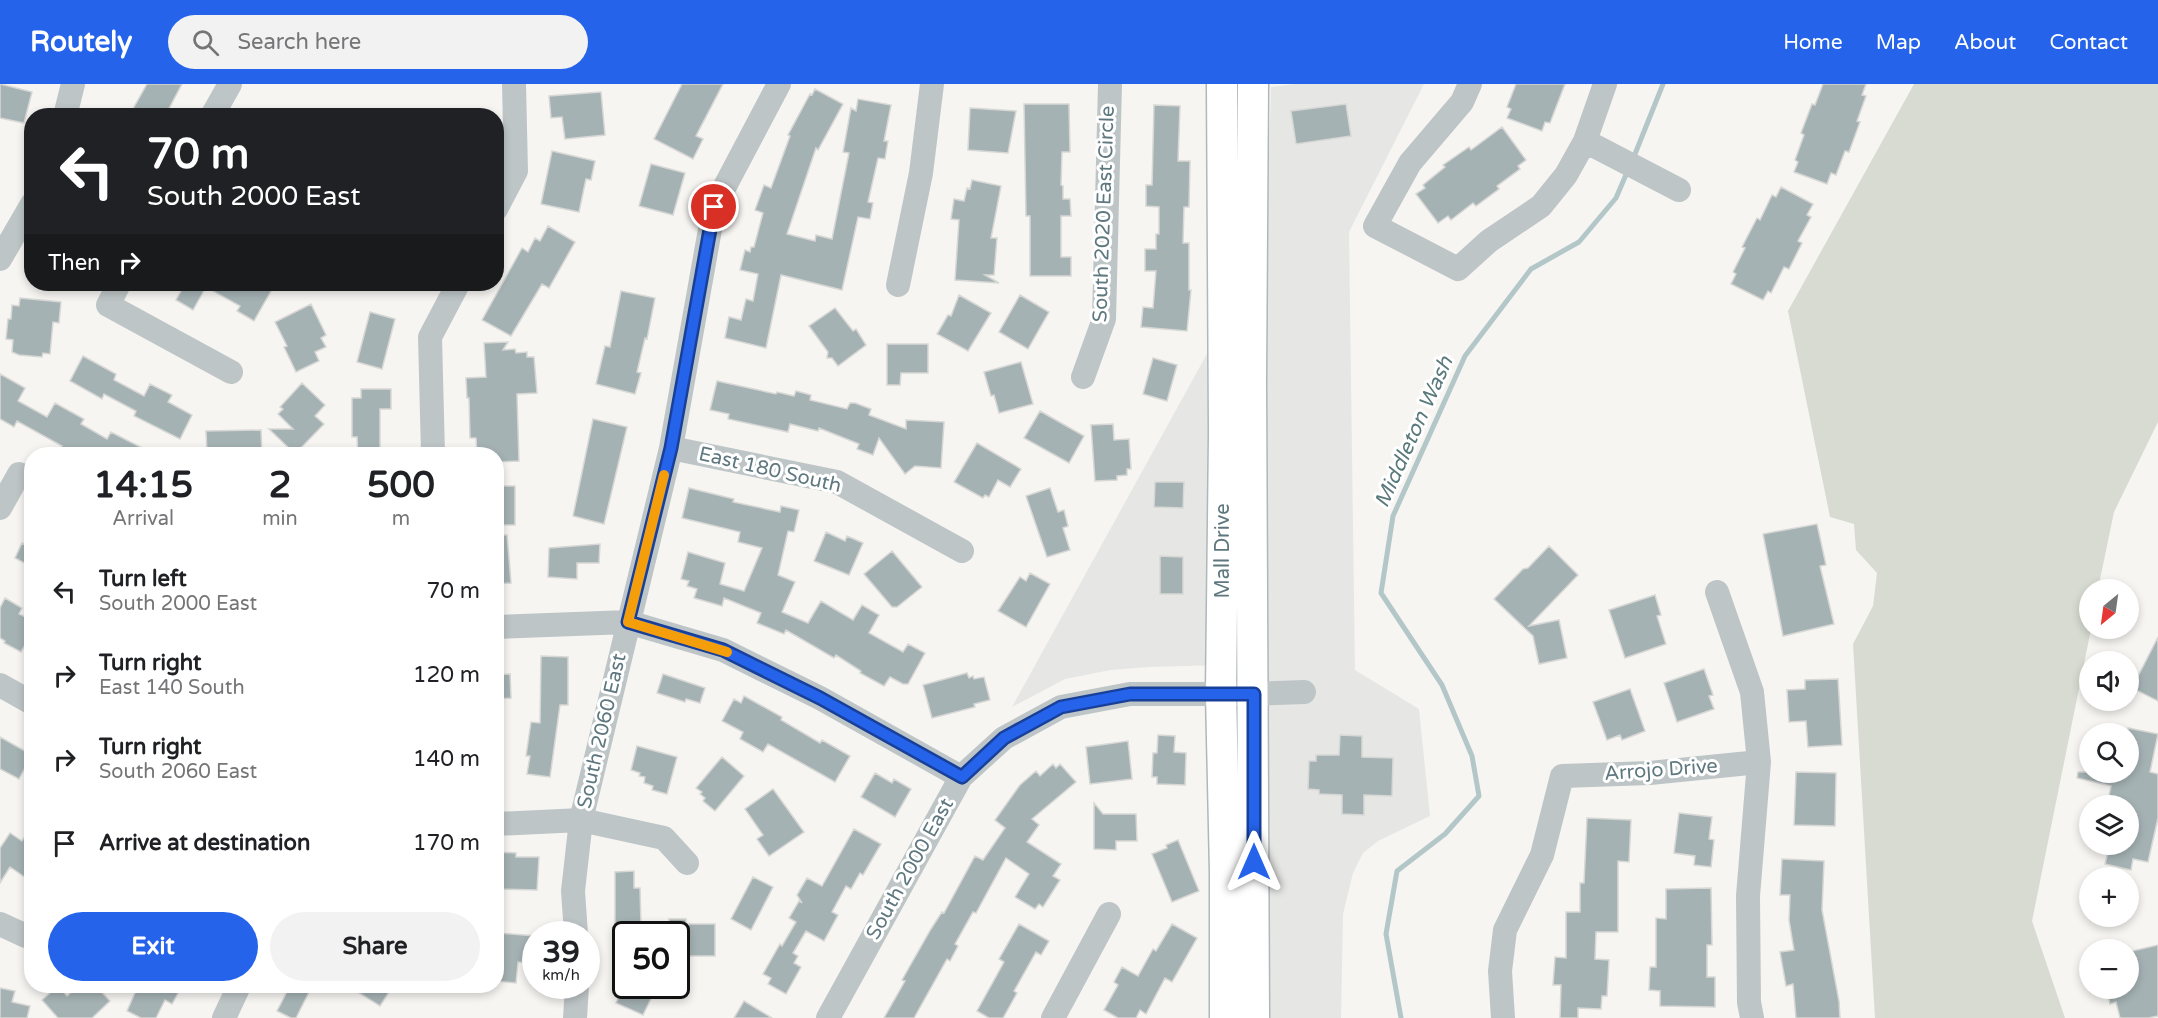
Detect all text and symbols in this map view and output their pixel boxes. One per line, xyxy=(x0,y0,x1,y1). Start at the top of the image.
search box xyxy=(168,15,588,69)
text: Routely xyxy=(30,25,132,59)
icon: search xyxy=(189,26,222,59)
text: Search here xyxy=(237,29,361,55)
text: Home xyxy=(1783,30,1843,55)
text: Map xyxy=(1876,30,1921,55)
text: About xyxy=(1954,30,2016,55)
text: Contact xyxy=(2049,30,2128,55)
street label: South 2020 East Circle xyxy=(1088,105,1120,323)
text: 70 m xyxy=(147,129,249,180)
icon: left xyxy=(48,132,126,210)
text: South 2000 East xyxy=(147,180,361,213)
pin xyxy=(688,181,739,232)
icon: arrive xyxy=(697,190,730,223)
icon: right xyxy=(113,246,146,279)
text: Then xyxy=(48,250,101,276)
water label: Middleton Wash xyxy=(1369,351,1459,511)
street label: East 180 South xyxy=(696,442,844,498)
text: 14:15 xyxy=(93,464,193,507)
text: 2 xyxy=(269,464,291,507)
text: 500 xyxy=(367,464,435,507)
street label: Mall Drive xyxy=(1211,504,1235,598)
text: Arrival xyxy=(112,507,174,531)
text: min xyxy=(262,507,298,531)
text: m xyxy=(392,507,410,531)
text: Turn left xyxy=(99,566,187,592)
icon: left xyxy=(48,575,81,608)
text: 70 m xyxy=(426,578,480,604)
north arrow xyxy=(2079,579,2139,639)
map controls xyxy=(2079,579,2139,999)
text: South 2000 East xyxy=(99,592,257,616)
text: Turn right xyxy=(99,650,201,676)
street label: South 2060 East xyxy=(573,651,632,811)
button: sound xyxy=(2079,651,2139,711)
icon: right xyxy=(48,659,81,692)
text: 120 m xyxy=(413,662,480,688)
text: East 140 South xyxy=(99,676,245,700)
button: search xyxy=(2079,723,2139,783)
text: Turn right xyxy=(99,734,201,760)
icon: right xyxy=(48,743,81,776)
text: 140 m xyxy=(413,746,480,772)
street label: Arrojo Drive xyxy=(1603,754,1719,786)
text: South 2060 East xyxy=(99,760,257,784)
street label: South 2000 East xyxy=(861,794,959,944)
button: layers xyxy=(2079,795,2139,855)
icon: arrive xyxy=(48,827,81,860)
text: Arrive at destination xyxy=(99,830,310,856)
text: 170 m xyxy=(413,830,480,856)
position arrow xyxy=(1222,830,1286,894)
button: + xyxy=(2079,867,2139,927)
button: Exit xyxy=(48,912,258,981)
button: Share xyxy=(270,912,480,981)
speed limit sign: 50 xyxy=(612,921,690,999)
text: 39 xyxy=(542,934,580,971)
button: − xyxy=(2079,939,2139,999)
text: km/h xyxy=(542,966,580,984)

